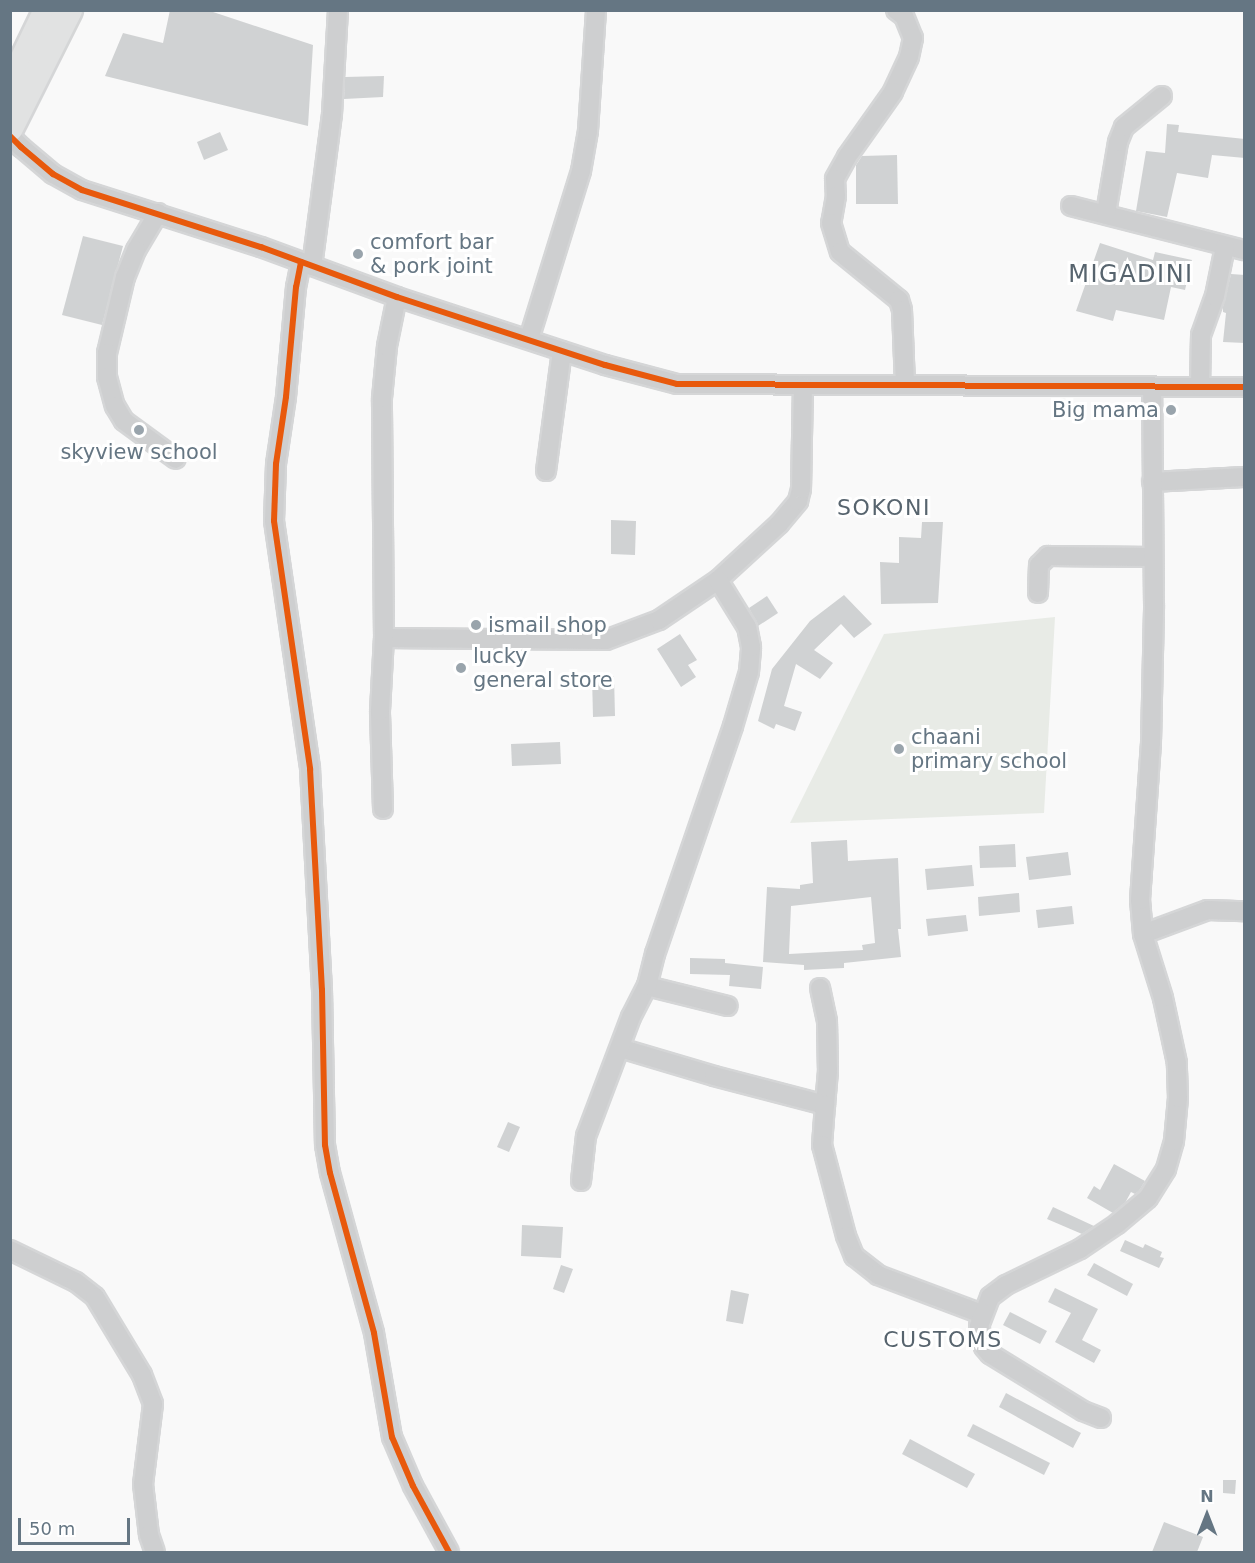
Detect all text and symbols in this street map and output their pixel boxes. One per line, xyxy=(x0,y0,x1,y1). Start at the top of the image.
place label: comfort bar & pork joint xyxy=(370,229,493,279)
marker: comfort bar & pork joint xyxy=(351,247,365,261)
district label: MIGADINI xyxy=(1068,261,1194,289)
place label: Big mama xyxy=(1052,397,1159,423)
marker: Big mama xyxy=(1164,403,1178,417)
marker: skyview school xyxy=(132,423,146,437)
place label: skyview school xyxy=(60,439,218,465)
district label: SOKONI xyxy=(837,495,931,521)
place label: ismail shop xyxy=(488,612,607,638)
marker: ismail shop xyxy=(469,618,483,632)
place label: lucky general store xyxy=(473,643,613,693)
marker: lucky general store xyxy=(454,661,468,675)
place label: chaani primary school xyxy=(911,724,1067,774)
marker: chaani primary school xyxy=(892,742,906,756)
district label: CUSTOMS xyxy=(883,1327,1003,1353)
north arrow xyxy=(1177,1485,1237,1545)
text: N xyxy=(1200,1487,1214,1506)
scale bar xyxy=(21,1506,134,1544)
text: 50 m xyxy=(29,1518,75,1539)

